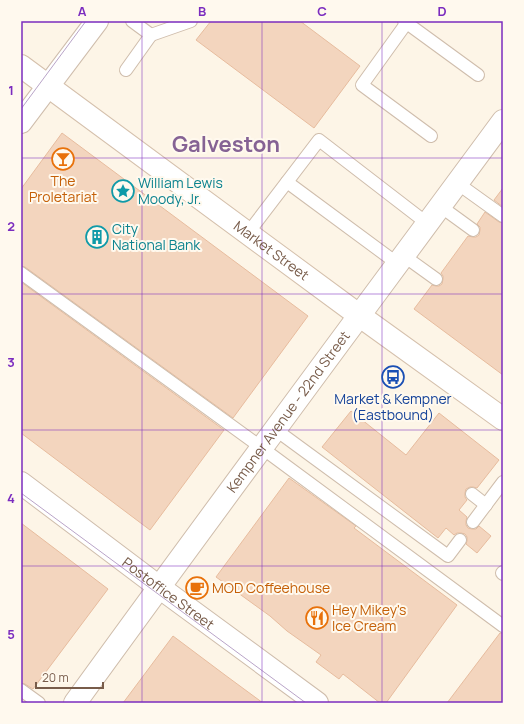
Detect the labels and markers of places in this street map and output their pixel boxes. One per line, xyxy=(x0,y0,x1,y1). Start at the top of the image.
bar icon: The Proletariat xyxy=(50,146,76,172)
place label: The Proletariat xyxy=(29,171,97,206)
place label: William Lewis Moody, Jr. xyxy=(138,173,223,208)
place icon: William Lewis Moody, Jr. xyxy=(110,178,136,204)
place label: City National Bank xyxy=(112,219,201,254)
building icon: City National Bank xyxy=(84,224,110,250)
bus stop icon: Market & Kempner (Eastbound) xyxy=(380,364,406,390)
place label: Market & Kempner (Eastbound) xyxy=(334,389,452,424)
cafe icon: MOD Coffeehouse xyxy=(184,575,210,601)
place label: MOD Coffeehouse xyxy=(212,578,330,597)
place label: Hey Mikey's Ice Cream xyxy=(332,600,406,635)
restaurant icon: Hey Mikey's Ice Cream xyxy=(304,605,330,631)

